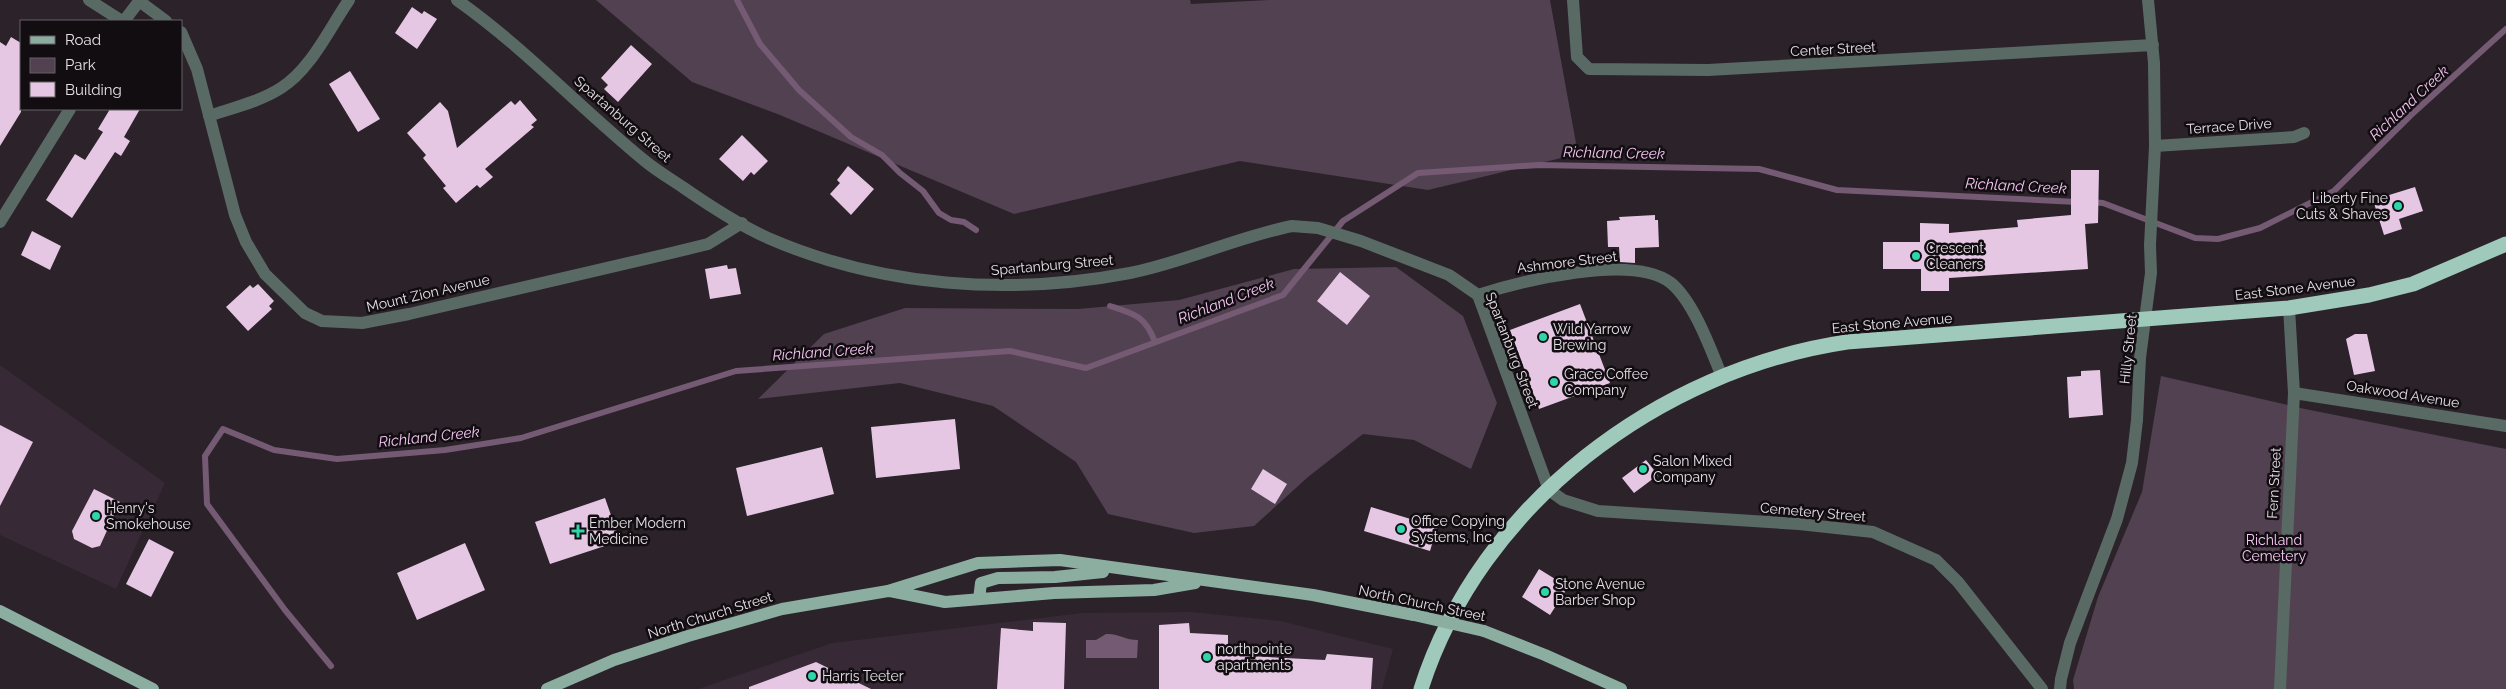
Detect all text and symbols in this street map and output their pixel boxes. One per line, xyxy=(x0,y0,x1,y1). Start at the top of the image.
legend xyxy=(20,20,182,110)
text: Road xyxy=(65,31,101,49)
street label: Center Street xyxy=(1790,39,1877,59)
text: Park xyxy=(65,56,96,74)
water label: Richland Creek xyxy=(2366,62,2452,144)
street label: Spartanburg Street xyxy=(571,73,675,166)
text: Building xyxy=(65,81,122,99)
street label: Terrace Drive xyxy=(2186,115,2272,137)
water label: Richland Creek xyxy=(1563,143,1665,163)
water label: Richland Creek xyxy=(1965,174,2067,198)
place label: Liberty Fine Cuts & Shaves xyxy=(2296,190,2388,222)
marker: Liberty Fine Cuts & Shaves xyxy=(2392,200,2404,212)
place label: Crescent Cleaners xyxy=(1926,240,1984,272)
street label: Ashmore Street xyxy=(1516,248,1618,276)
marker: Crescent Cleaners xyxy=(1910,250,1922,262)
street label: Spartanburg Street xyxy=(990,252,1114,278)
street label: Mount Zion Avenue xyxy=(365,271,491,315)
street label: East Stone Avenue xyxy=(2234,273,2356,303)
water label: Richland Creek xyxy=(1175,274,1277,328)
street label: Spartanburg Street xyxy=(1483,290,1542,411)
street label: East Stone Avenue xyxy=(1831,310,1953,336)
street label: Hilly Street xyxy=(2116,313,2140,385)
place label: Wild Yarrow Brewing xyxy=(1553,321,1631,353)
marker: Wild Yarrow Brewing xyxy=(1537,331,1549,343)
water label: Richland Creek xyxy=(772,339,874,365)
place label: Grace Coffee Company xyxy=(1564,366,1648,398)
marker: Grace Coffee Company xyxy=(1548,376,1560,388)
street label: Oakwood Avenue xyxy=(2345,377,2461,411)
water label: Richland Creek xyxy=(378,423,480,451)
street label: Fern Street xyxy=(2264,447,2284,519)
place label: Salon Mixed Company xyxy=(1653,453,1732,485)
marker: Salon Mixed Company xyxy=(1637,463,1649,475)
street label: Cemetery Street xyxy=(1759,499,1867,525)
place label: Henry's Smokehouse xyxy=(106,500,191,532)
marker: Henry's Smokehouse xyxy=(90,510,102,522)
place label: Office Copying Systems, Inc xyxy=(1411,513,1505,545)
place label: Ember Modern Medicine xyxy=(589,515,686,547)
marker: Office Copying Systems, Inc xyxy=(1395,523,1407,535)
marker: Ember Modern Medicine xyxy=(571,524,585,538)
park label: Richland Cemetery xyxy=(2242,532,2306,564)
place label: Stone Avenue Barber Shop xyxy=(1555,576,1645,608)
street label: North Church Street xyxy=(1357,582,1487,624)
marker: Stone Avenue Barber Shop xyxy=(1539,586,1551,598)
street label: North Church Street xyxy=(646,588,774,642)
place label: northpointe apartments xyxy=(1217,641,1292,673)
marker: northpointe apartments xyxy=(1201,651,1213,663)
place label: Harris Teeter xyxy=(822,668,904,684)
marker: Harris Teeter xyxy=(806,670,818,682)

